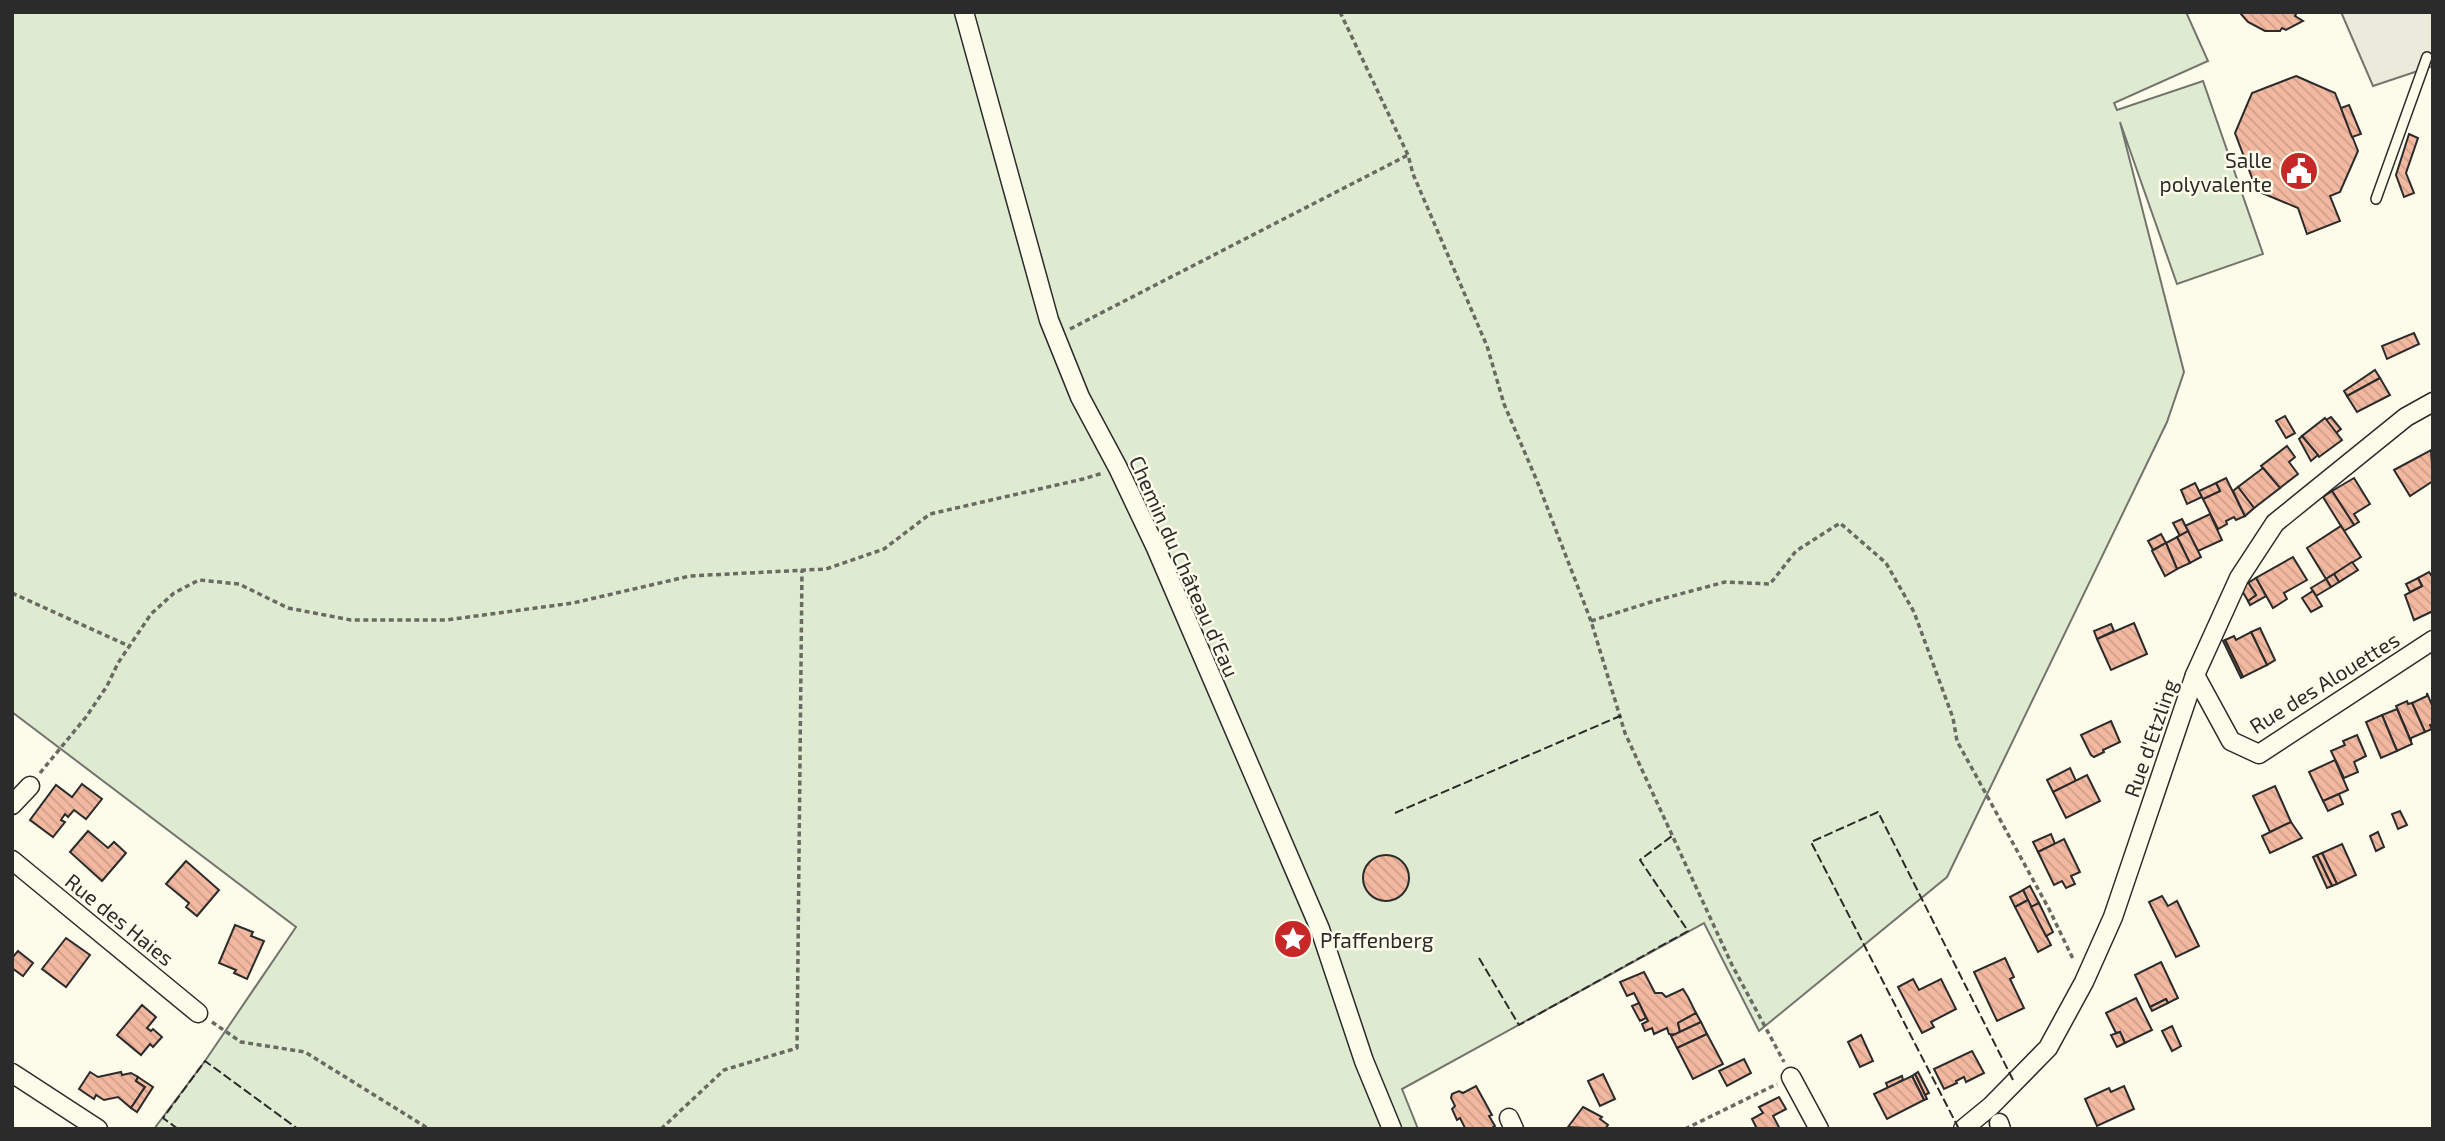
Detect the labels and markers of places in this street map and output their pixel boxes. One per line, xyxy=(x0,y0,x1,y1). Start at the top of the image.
place label: Salle polyvalente xyxy=(2159,147,2272,196)
public building icon: Salle polyvalente xyxy=(2278,150,2320,192)
place icon: Pfaffenberg xyxy=(1272,918,1314,960)
place label: Pfaffenberg xyxy=(1320,927,1434,952)

